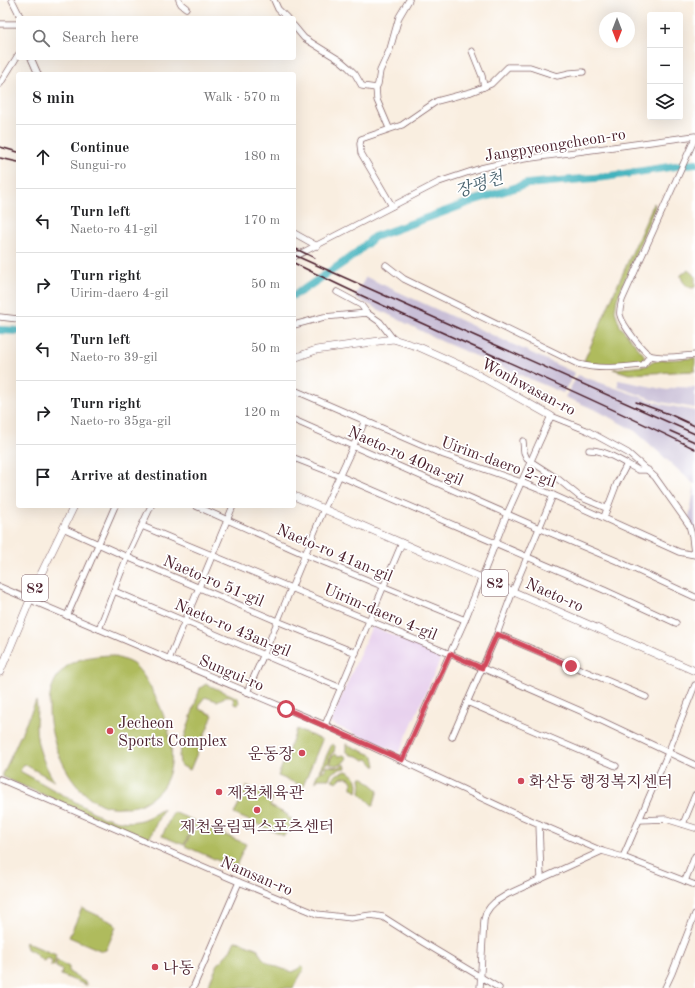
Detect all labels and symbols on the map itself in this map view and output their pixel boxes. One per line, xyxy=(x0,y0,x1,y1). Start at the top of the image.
north arrow xyxy=(599,12,635,48)
street label: Jangpyeongcheon-ro xyxy=(484,127,627,165)
water label: 장평천 xyxy=(453,167,507,201)
street label: Wonhwasan-ro xyxy=(478,356,578,419)
street label: Naeto-ro 40na-gil xyxy=(345,424,465,489)
street label: Uirim-daero 2-gil xyxy=(439,435,558,491)
street label: Naeto-ro 41an-gil xyxy=(274,522,395,585)
street label: Naeto-ro 51-gil xyxy=(160,553,266,610)
road number: 82 xyxy=(482,570,508,596)
road number: 82 xyxy=(22,575,48,601)
street label: Naeto-ro xyxy=(523,576,586,616)
street label: Uirim-daero 4-gil xyxy=(321,582,439,644)
street label: Naeto-ro 43an-gil xyxy=(172,597,293,660)
street label: Sungui-ro xyxy=(196,653,266,695)
route end xyxy=(562,657,580,675)
route start xyxy=(277,700,295,718)
place label: Jecheon Sports Complex xyxy=(118,716,227,750)
marker: Jecheon Sports Complex xyxy=(105,726,115,736)
place label: 운동장 xyxy=(248,746,295,763)
marker: 운동장 xyxy=(297,748,307,758)
place label: 화산동 행정복지센터 xyxy=(529,773,673,791)
marker: 화산동 행정복지센터 xyxy=(516,776,526,786)
place label: 제천체육관 xyxy=(227,785,305,802)
marker: 제천체육관 xyxy=(214,787,224,797)
marker: 제천올림픽스포츠센터 xyxy=(252,805,262,815)
place label: 제천올림픽스포츠센터 xyxy=(180,819,334,836)
street label: Namsan-ro xyxy=(218,854,295,899)
place label: 나동 xyxy=(163,960,194,977)
marker: 나동 xyxy=(150,962,160,972)

